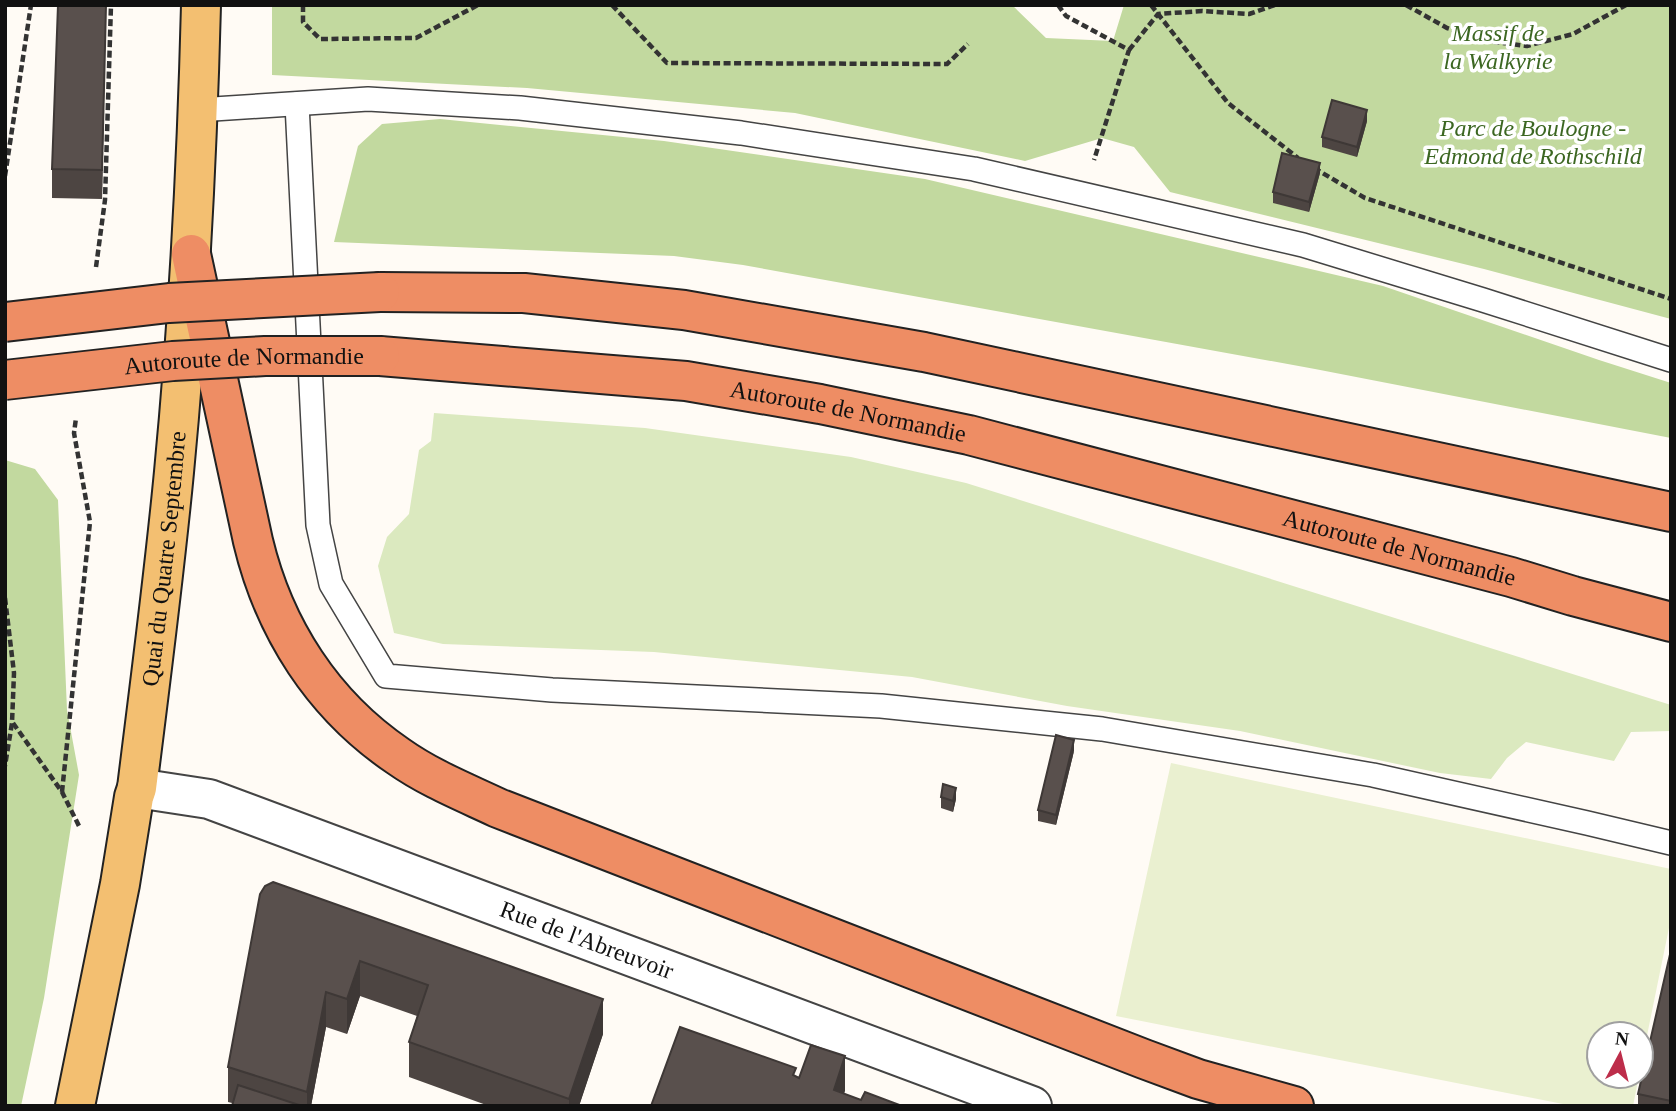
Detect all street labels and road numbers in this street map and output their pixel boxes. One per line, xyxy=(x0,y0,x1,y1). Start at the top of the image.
street label: Autoroute de Normandie xyxy=(123,343,364,379)
street label: Autoroute de Normandie xyxy=(728,376,969,447)
street label: Quai du Quatre Septembre xyxy=(137,430,191,688)
street label: Autoroute de Normandie xyxy=(1280,505,1519,591)
street label: Rue de l'Abreuvoir xyxy=(496,896,677,984)

